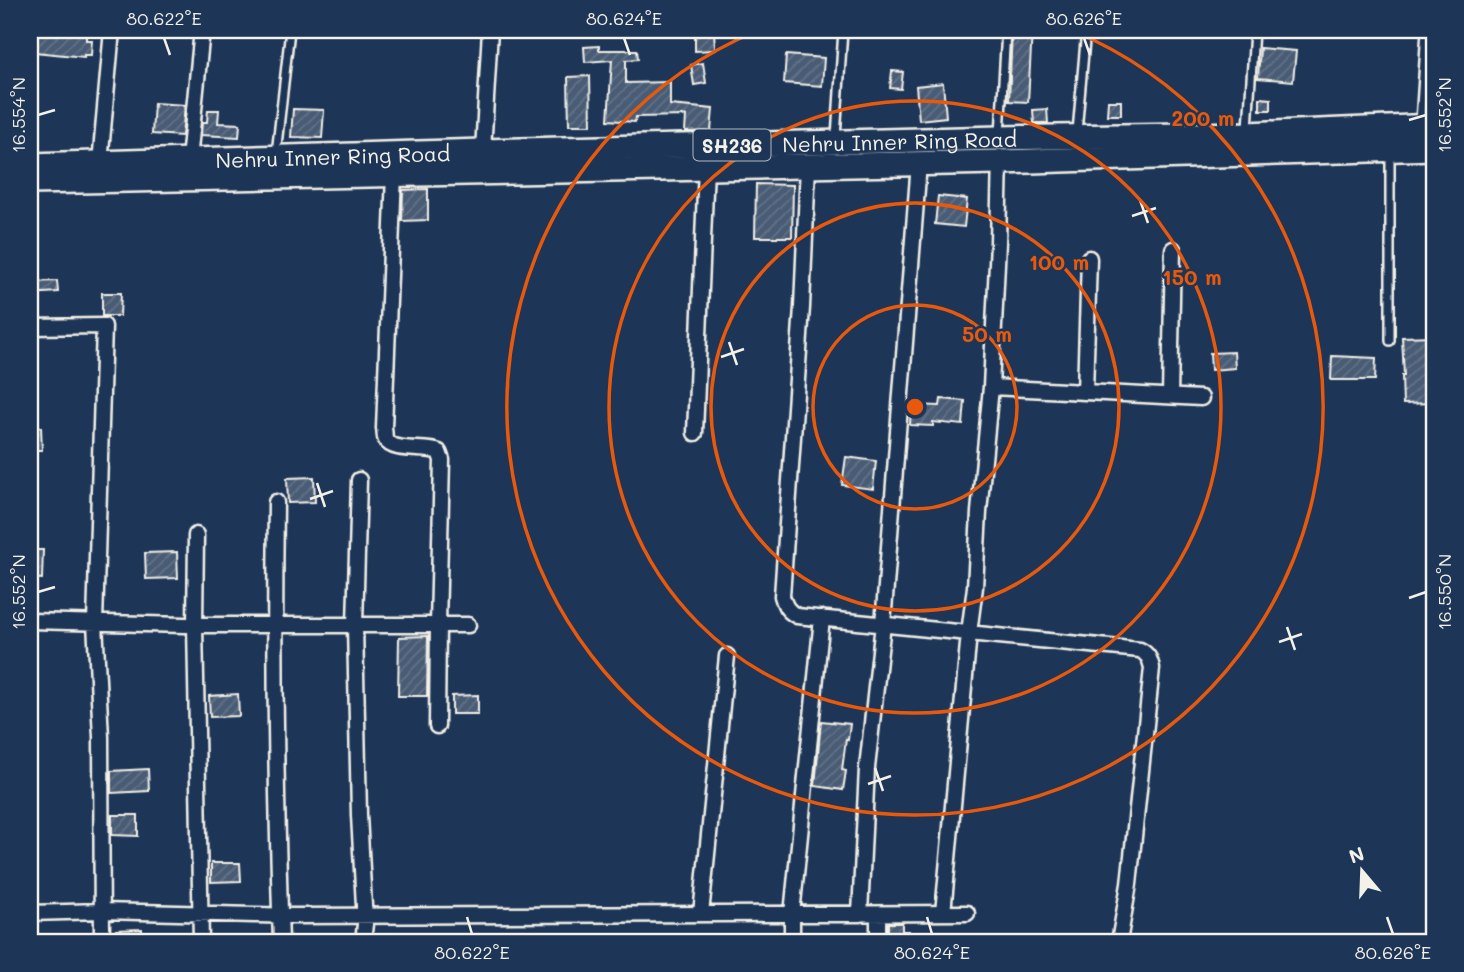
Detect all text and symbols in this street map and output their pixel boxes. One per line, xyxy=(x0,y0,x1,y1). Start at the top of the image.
text: 80.622°E xyxy=(126,6,202,30)
text: 80.624°E xyxy=(586,6,662,30)
text: 80.626°E xyxy=(1046,6,1122,30)
text: 16.554°N xyxy=(6,77,30,153)
text: 16.552°N xyxy=(1432,77,1456,153)
text: 200 m xyxy=(1172,104,1234,131)
street label: Nehru Inner Ring Road xyxy=(782,124,1017,157)
road number: SH236 xyxy=(694,130,770,160)
street label: Nehru Inner Ring Road xyxy=(215,139,451,173)
text: 100 m xyxy=(1029,248,1089,275)
text: 150 m xyxy=(1162,263,1222,290)
text: 50 m xyxy=(962,320,1012,347)
centre of rings xyxy=(903,395,927,419)
text: 16.552°N xyxy=(6,554,30,630)
text: 16.550°N xyxy=(1432,554,1456,630)
north arrow xyxy=(1328,836,1398,906)
text: N xyxy=(1345,840,1367,869)
text: 80.622°E xyxy=(434,940,510,964)
text: 80.624°E xyxy=(894,940,970,964)
text: 80.626°E xyxy=(1355,940,1431,964)

